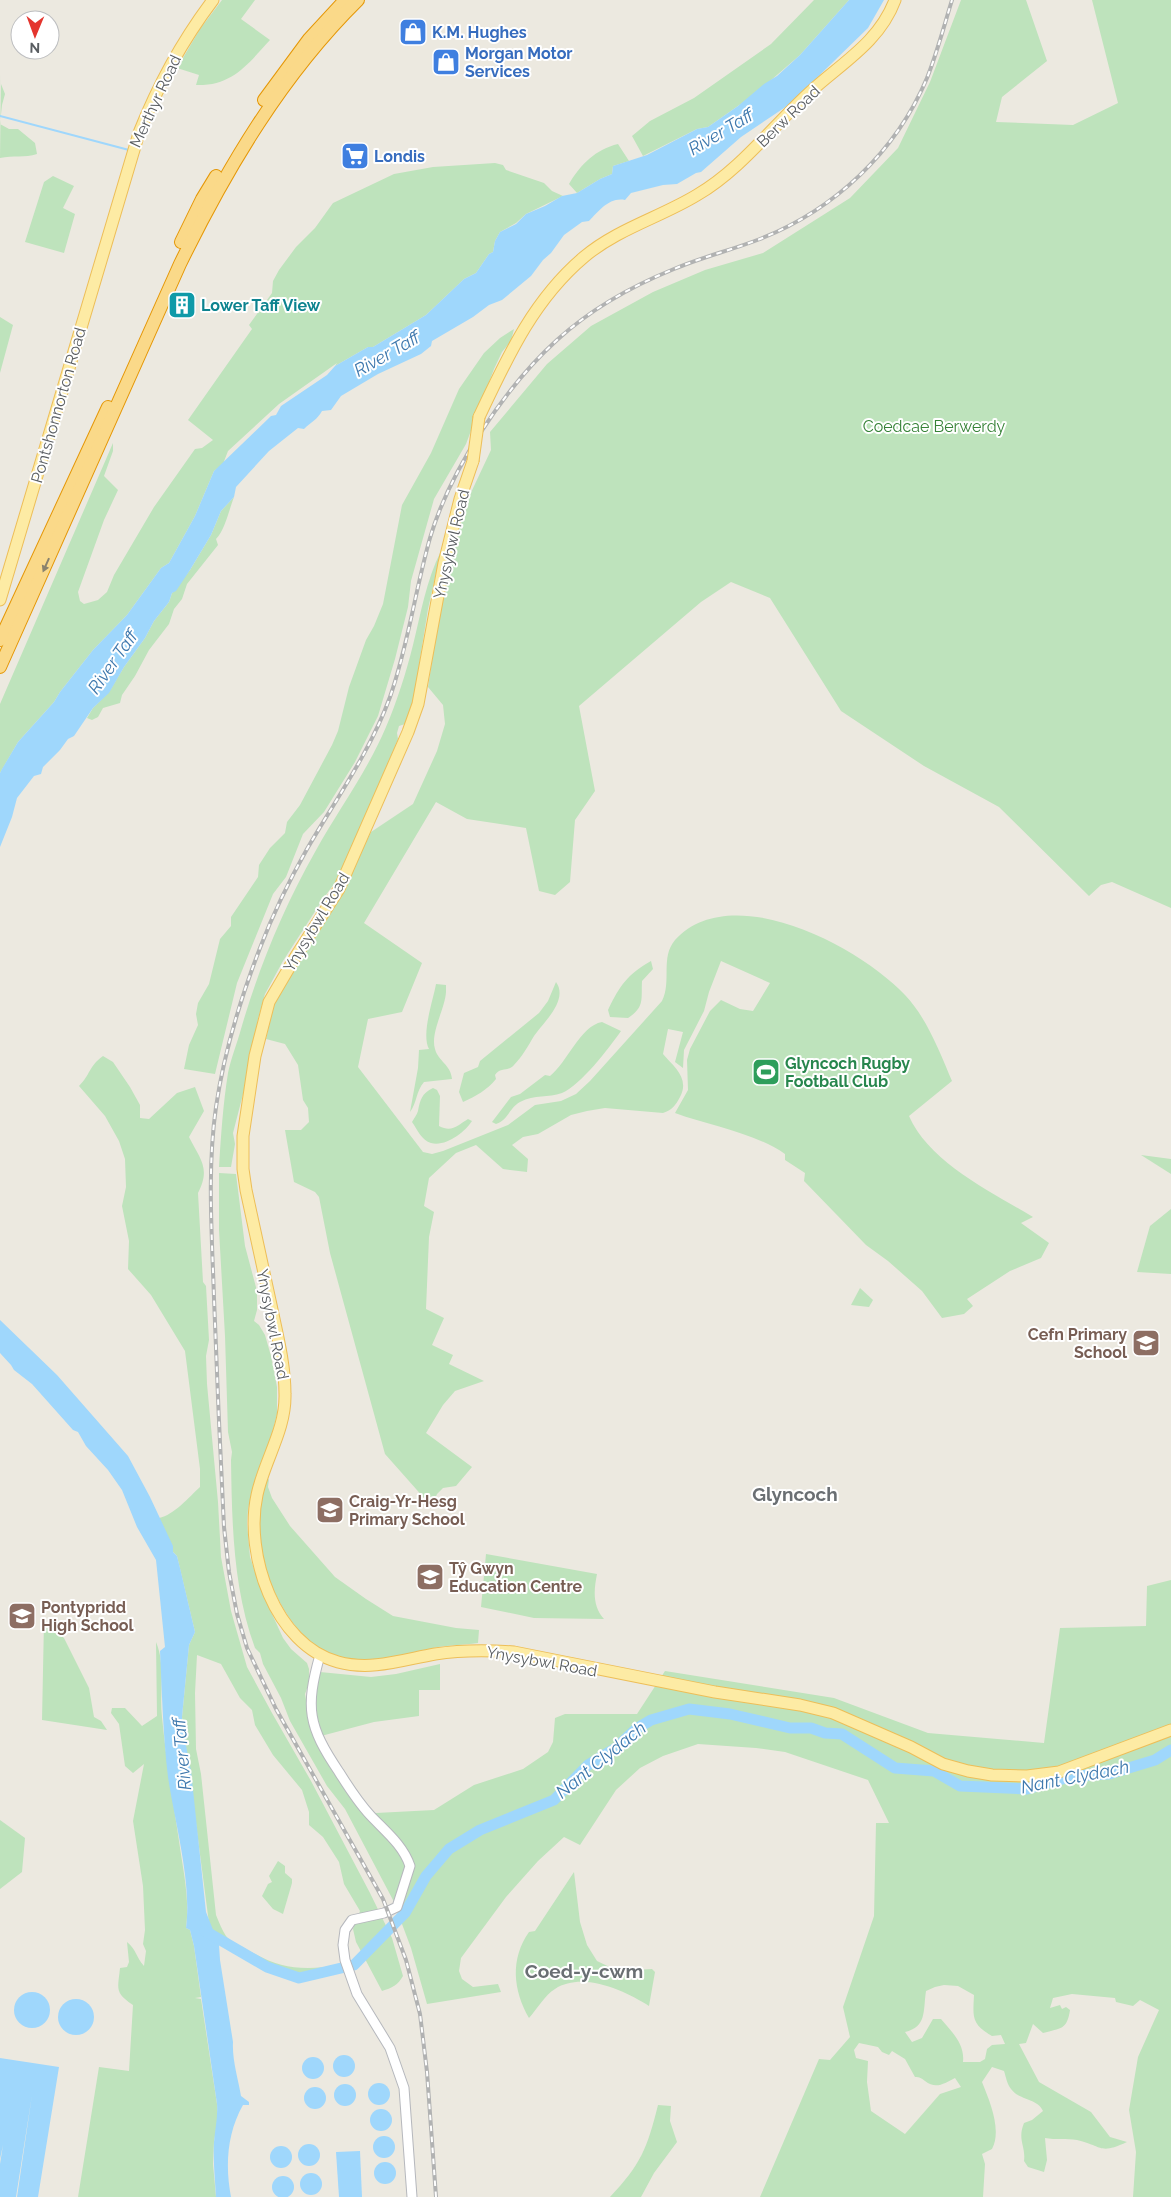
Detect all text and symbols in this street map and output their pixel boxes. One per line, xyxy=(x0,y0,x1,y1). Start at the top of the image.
north arrow xyxy=(10,10,60,60)
shop icon: K.M. Hughes xyxy=(398,17,428,47)
place label: K.M. Hughes xyxy=(432,23,527,42)
text: N xyxy=(29,40,40,56)
place label: Morgan Motor Services xyxy=(465,44,573,81)
shop icon: Morgan Motor Services xyxy=(431,47,461,77)
street label: Merthyr Road xyxy=(126,52,185,150)
street label: Berw Road xyxy=(753,81,824,151)
water label: River Taff xyxy=(684,103,759,159)
supermarket icon: Londis xyxy=(340,141,370,171)
place label: Londis xyxy=(374,147,425,166)
building icon: Lower Taff View xyxy=(167,290,197,320)
place label: Lower Taff View xyxy=(201,296,321,315)
street label: Pontshonnorton Road xyxy=(27,325,90,485)
water label: River Taff xyxy=(350,325,425,381)
park label: Coedcae Berwerdy xyxy=(863,417,1006,436)
street label: Ynysybwl Road xyxy=(430,487,473,601)
one-way arrow xyxy=(42,558,50,572)
water label: River Taff xyxy=(83,624,143,697)
street label: Ynysybwl Road xyxy=(279,869,353,975)
place label: Glyncoch Rugby Football Club xyxy=(785,1054,910,1091)
sports icon: Glyncoch Rugby Football Club xyxy=(751,1057,781,1087)
street label: Ynysybwl Road xyxy=(252,1267,293,1381)
place label: Cefn Primary School xyxy=(1028,1325,1128,1362)
school or university icon: Cefn Primary School xyxy=(1131,1328,1161,1358)
district label: Glyncoch xyxy=(752,1483,838,1505)
place label: Craig-Yr-Hesg Primary School xyxy=(349,1492,466,1529)
school or university icon: Craig-Yr-Hesg Primary School xyxy=(315,1495,345,1525)
place label: Tŷ Gwyn Education Centre xyxy=(449,1559,583,1596)
school or university icon: Tŷ Gwyn Education Centre xyxy=(415,1562,445,1592)
place label: Pontypridd High School xyxy=(41,1598,135,1635)
school or university icon: Pontypridd High School xyxy=(7,1601,37,1631)
street label: Ynysybwl Road xyxy=(485,1642,599,1681)
water label: River Taff xyxy=(168,1715,195,1791)
water label: Nant Clydach xyxy=(551,1717,650,1802)
water label: Nant Clydach xyxy=(1019,1756,1131,1797)
district label: Coed-y-cwm xyxy=(525,1960,643,1982)

